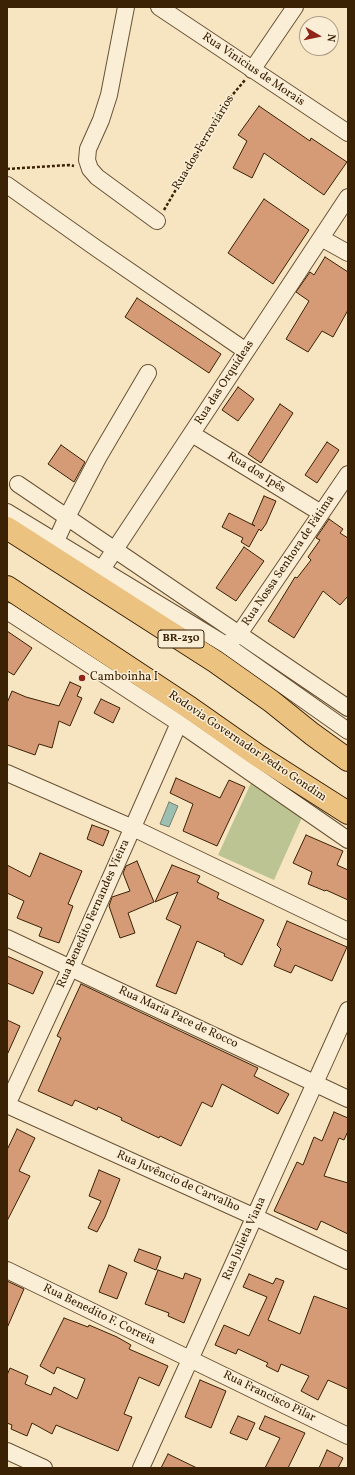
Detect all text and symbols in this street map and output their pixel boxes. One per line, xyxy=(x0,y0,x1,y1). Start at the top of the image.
north arrow xyxy=(299,16,339,56)
street label: Rua Vinicius de Morais xyxy=(199,30,307,110)
text: N xyxy=(322,33,338,43)
street label: Rua dos Ferroviários xyxy=(170,93,238,193)
street label: Rua das Orquídeas xyxy=(192,338,258,428)
street label: Rua dos Ipês xyxy=(224,449,288,497)
street label: Rua Nossa Senhora de Fátima xyxy=(240,493,338,629)
road number: BR-230 xyxy=(158,630,204,648)
place label: Camboinha I xyxy=(90,671,158,685)
marker: Camboinha I xyxy=(77,673,87,683)
street label: Rodovia Governador Pedro Gondim xyxy=(165,689,329,805)
street label: Rua Benedito Fernandes Vieira xyxy=(55,837,133,991)
street label: Rua Maria Pace de Rocco xyxy=(116,984,240,1052)
street label: Rua Juvêncio de Carvalho xyxy=(114,1148,242,1216)
street label: Rua Julieta Viana xyxy=(220,1195,270,1283)
street label: Rua Benedito F. Correia xyxy=(40,1281,158,1349)
street label: Rua Francisco Pilar xyxy=(220,1368,318,1426)

